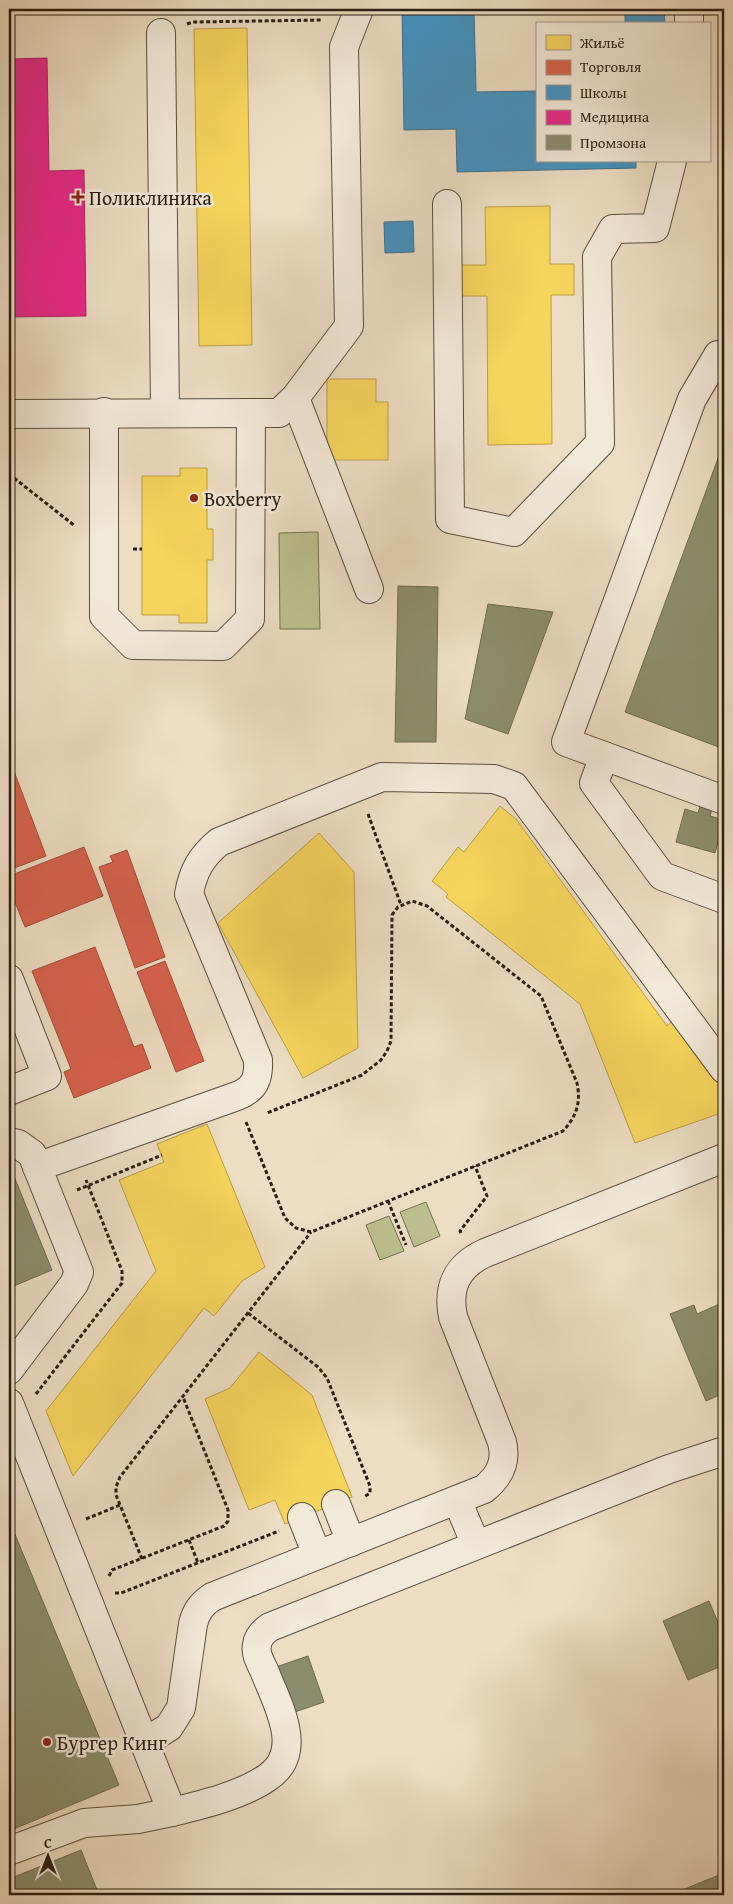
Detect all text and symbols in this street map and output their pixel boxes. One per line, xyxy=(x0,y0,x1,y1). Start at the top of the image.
legend xyxy=(536,22,710,162)
text: Жильё xyxy=(579,32,625,53)
text: Торговля xyxy=(580,56,642,77)
text: Школы xyxy=(580,82,627,103)
text: Медицина xyxy=(580,106,650,127)
text: Промзона xyxy=(580,132,647,153)
place label: Поликлиника xyxy=(89,183,212,212)
marker: Поликлиника xyxy=(71,190,85,204)
place label: Boxberry xyxy=(204,484,282,513)
marker: Boxberry xyxy=(188,492,200,504)
place label: Бургер Кинг xyxy=(57,1728,167,1757)
marker: Бургер Кинг xyxy=(41,1736,53,1748)
north arrow xyxy=(22,1832,72,1882)
text: С xyxy=(44,1833,52,1853)

